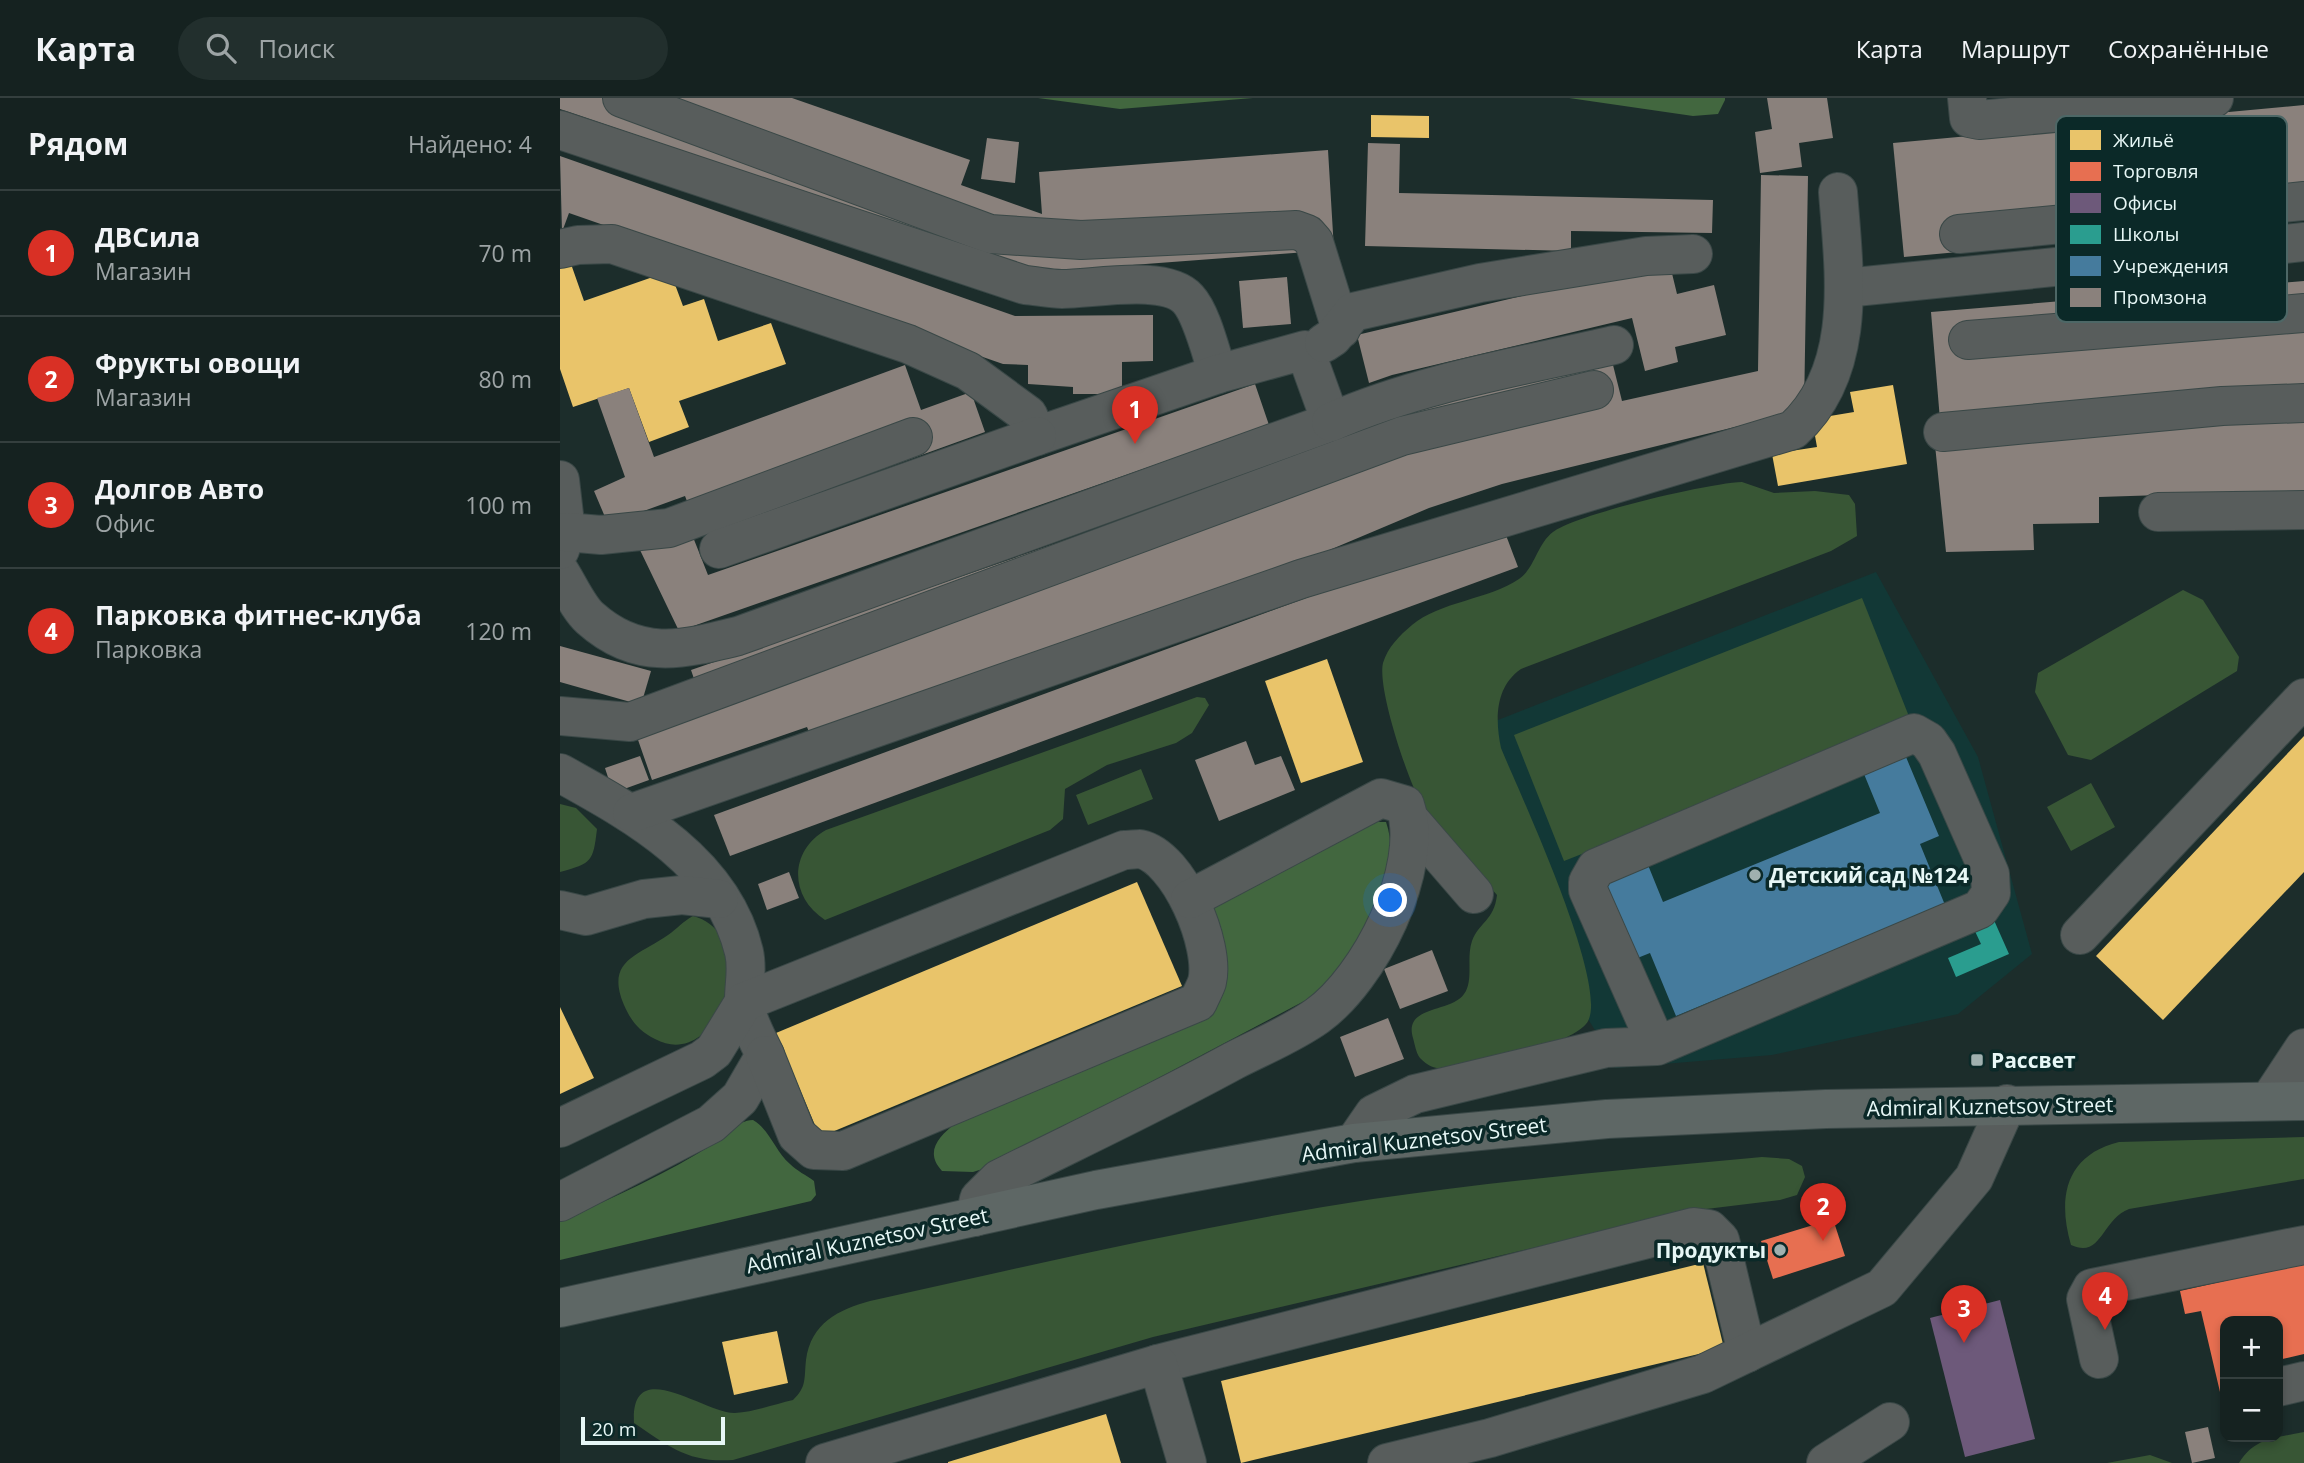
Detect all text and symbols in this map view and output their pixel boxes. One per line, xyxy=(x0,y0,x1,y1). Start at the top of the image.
search box xyxy=(178,17,668,80)
text: Карта xyxy=(35,26,136,71)
icon: search xyxy=(202,29,240,67)
text: Поиск xyxy=(258,30,335,66)
text: Карта xyxy=(1856,32,1923,65)
text: Маршрут xyxy=(1961,32,2070,65)
text: Сохранённые xyxy=(2108,32,2269,65)
legend xyxy=(2056,116,2287,322)
text: Рядом xyxy=(28,123,128,164)
text: Жильё xyxy=(2113,127,2174,153)
text: Найдено: 4 xyxy=(408,128,532,160)
text: Торговля xyxy=(2113,158,2198,184)
text: Офисы xyxy=(2113,190,2177,216)
text: ДВСила xyxy=(95,219,200,255)
text: Школы xyxy=(2113,221,2179,247)
text: 1 xyxy=(44,237,58,269)
text: 70 m xyxy=(478,237,532,269)
text: Учреждения xyxy=(2113,253,2229,279)
text: Магазин xyxy=(95,255,191,287)
text: Промзона xyxy=(2113,284,2207,310)
text: Фрукты овощи xyxy=(95,345,301,381)
text: 2 xyxy=(44,363,58,395)
text: 80 m xyxy=(478,363,532,395)
text: Магазин xyxy=(95,381,191,413)
pin: 1 xyxy=(1112,386,1158,444)
text: Долгов Авто xyxy=(95,471,264,507)
text: 3 xyxy=(44,489,58,521)
text: 100 m xyxy=(465,489,532,521)
text: Офис xyxy=(95,507,155,539)
text: Парковка фитнес-клуба xyxy=(95,597,422,633)
text: 4 xyxy=(44,615,58,647)
text: 120 m xyxy=(465,615,532,647)
text: Парковка xyxy=(95,633,202,665)
place label: Детский сад №124 xyxy=(1769,861,1969,889)
marker: Детский сад №124 xyxy=(1747,867,1763,883)
your location xyxy=(1373,883,1407,917)
place label: Рассвет xyxy=(1991,1046,2076,1074)
marker: Рассвет xyxy=(1969,1052,1985,1068)
street label: Admiral Kuznetsov Street xyxy=(1866,1090,2114,1122)
street label: Admiral Kuznetsov Street xyxy=(1300,1110,1548,1168)
pin: 2 xyxy=(1800,1183,1846,1241)
street label: Admiral Kuznetsov Street xyxy=(743,1201,991,1279)
place label: Продукты xyxy=(1656,1236,1766,1264)
marker: Продукты xyxy=(1772,1242,1788,1258)
pin: 4 xyxy=(2082,1272,2128,1330)
pin: 3 xyxy=(1941,1285,1987,1343)
map controls xyxy=(2220,1316,2283,1442)
button: + xyxy=(2220,1316,2283,1379)
button: − xyxy=(2220,1379,2283,1442)
scale bar xyxy=(581,1414,724,1446)
text: 20 m xyxy=(592,1416,636,1442)

